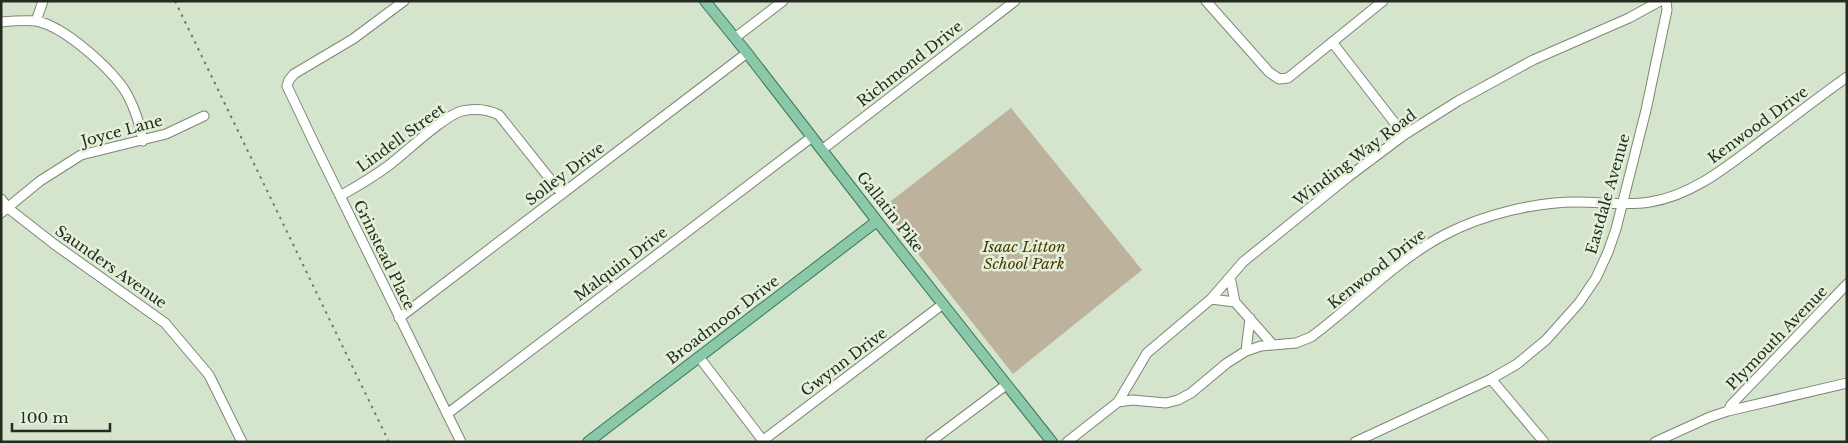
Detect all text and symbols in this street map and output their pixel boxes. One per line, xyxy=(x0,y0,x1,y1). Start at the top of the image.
street label: Richmond Drive xyxy=(853,16,966,111)
street label: Kenwood Drive xyxy=(1704,82,1812,167)
street label: Lindell Street xyxy=(353,99,449,176)
street label: Winding Way Road xyxy=(1289,105,1420,211)
street label: Joyce Lane xyxy=(77,111,165,151)
street label: Eastdale Avenue xyxy=(1581,131,1634,256)
street label: Solley Drive xyxy=(521,138,608,209)
street label: Gallatin Pike xyxy=(853,167,928,256)
street label: Grinstead Place xyxy=(350,197,419,313)
street label: Saunders Avenue xyxy=(52,221,171,312)
street label: Malquin Drive xyxy=(570,222,671,305)
street label: Kenwood Drive xyxy=(1324,224,1430,313)
park label: Isaac Litton School Park xyxy=(981,237,1066,273)
street label: Broadmoor Drive xyxy=(663,271,783,368)
street label: Plymouth Avenue xyxy=(1722,282,1831,394)
street label: Gwynn Drive xyxy=(797,323,891,400)
scale bar xyxy=(12,400,110,432)
text: 100 m xyxy=(20,408,69,427)

